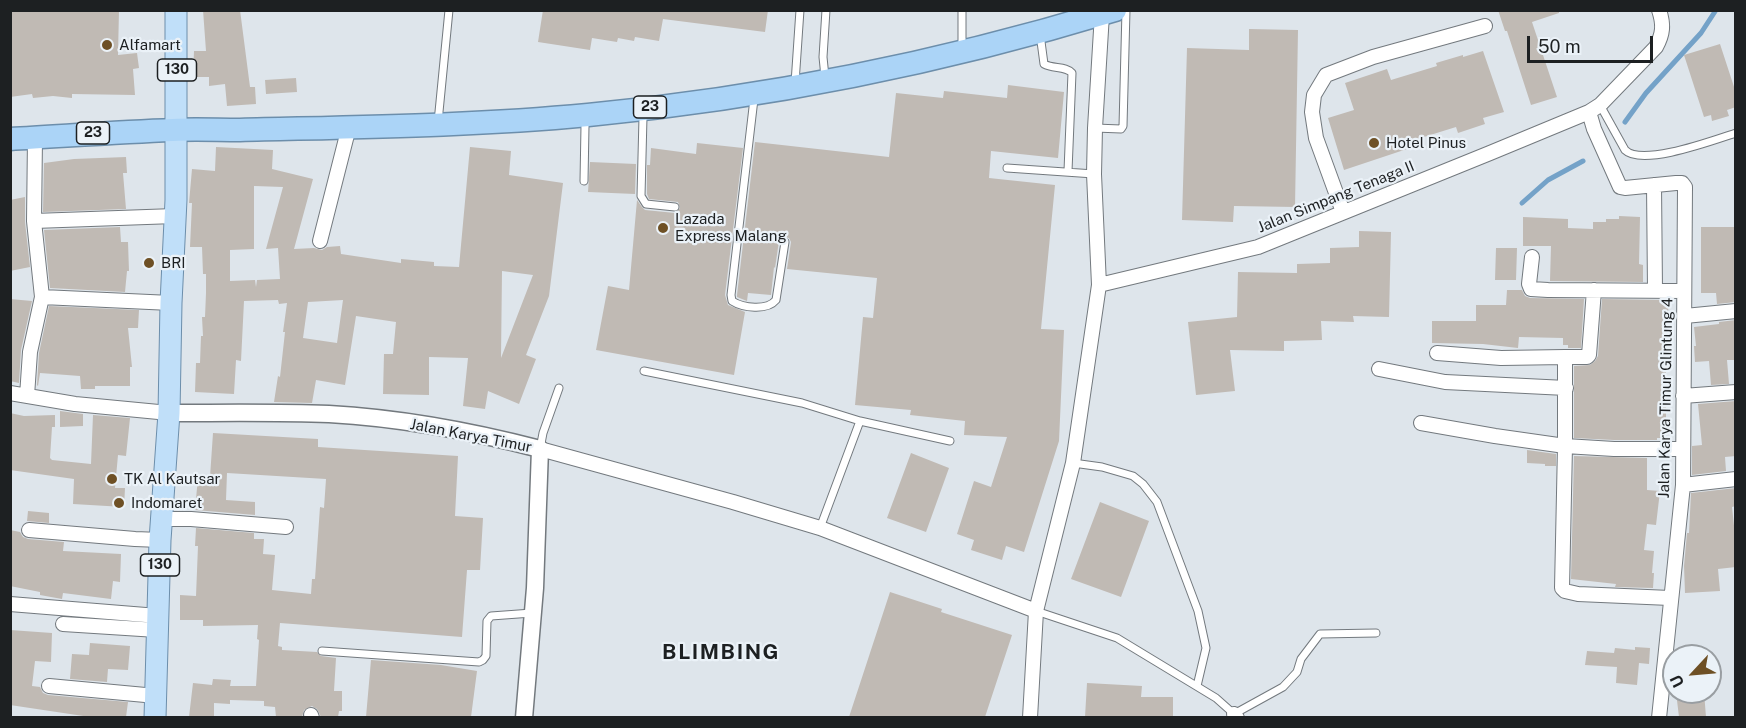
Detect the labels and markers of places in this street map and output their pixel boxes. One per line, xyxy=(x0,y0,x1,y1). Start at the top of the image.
place label: Alfamart xyxy=(119,36,181,54)
marker: Alfamart xyxy=(100,38,114,52)
place label: Hotel Pinus xyxy=(1386,134,1466,152)
marker: Hotel Pinus xyxy=(1367,136,1381,150)
place label: Lazada Express Malang xyxy=(675,210,787,245)
marker: Lazada Express Malang xyxy=(656,221,670,235)
place label: BRI xyxy=(161,254,186,272)
marker: BRI xyxy=(142,256,156,270)
place label: TK Al Kautsar xyxy=(124,470,220,488)
marker: TK Al Kautsar xyxy=(105,472,119,486)
place label: Indomaret xyxy=(131,494,202,512)
marker: Indomaret xyxy=(112,496,126,510)

